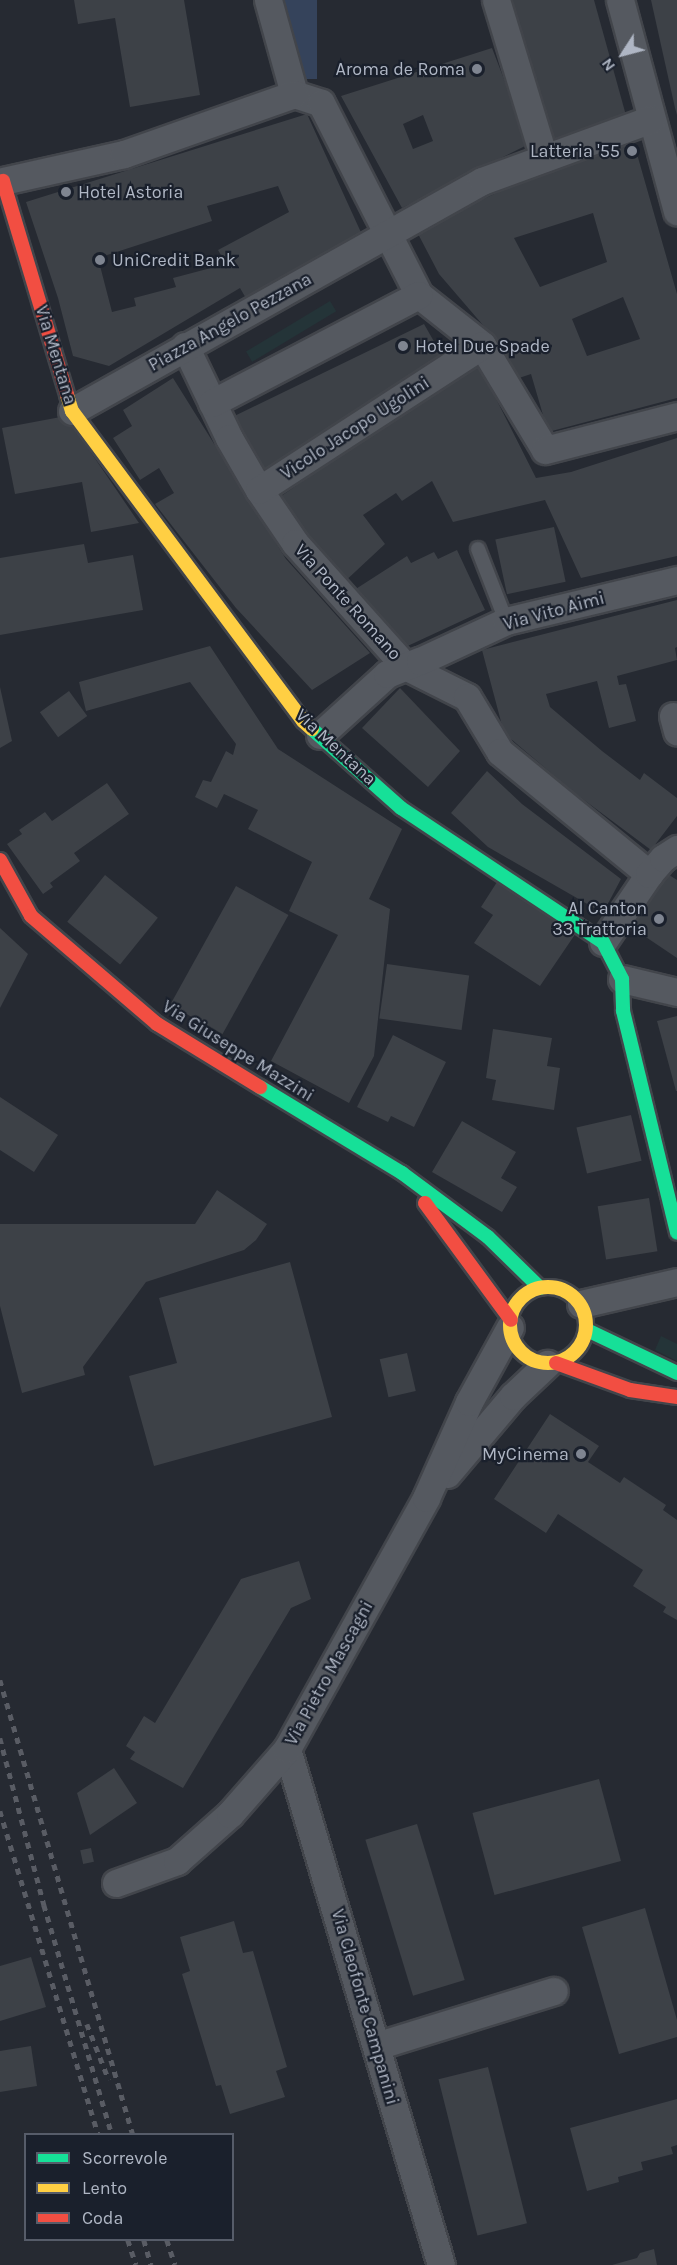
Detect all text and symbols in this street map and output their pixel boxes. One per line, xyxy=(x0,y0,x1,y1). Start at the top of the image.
north arrow xyxy=(593,24,653,84)
text: N xyxy=(597,55,619,75)
place label: Aroma de Roma xyxy=(335,58,465,80)
marker: Aroma de Roma xyxy=(470,62,484,76)
place label: Latteria '55 xyxy=(530,140,620,162)
marker: Latteria '55 xyxy=(625,144,639,158)
place label: Hotel Astoria xyxy=(78,181,183,203)
marker: Hotel Astoria xyxy=(59,185,73,199)
place label: UniCredit Bank xyxy=(112,249,236,271)
marker: UniCredit Bank xyxy=(93,253,107,267)
street label: Piazza Angelo Pezzana xyxy=(145,268,315,376)
street label: Via Mentana xyxy=(31,303,81,407)
place label: Hotel Due Spade xyxy=(415,335,550,357)
marker: Hotel Due Spade xyxy=(396,339,410,353)
street label: Vicolo Jacopo Ugolini xyxy=(277,372,433,484)
street label: Via Ponte Romano xyxy=(290,539,406,665)
street label: Via Vito Aimi xyxy=(501,587,607,635)
street label: Via Mentana xyxy=(291,704,381,790)
place label: Al Canton 33 Trattoria xyxy=(552,898,647,940)
marker: Al Canton 33 Trattoria xyxy=(652,912,666,926)
street label: Via Giuseppe Mazzini xyxy=(158,996,318,1106)
place label: MyCinema xyxy=(482,1443,569,1465)
marker: MyCinema xyxy=(574,1447,588,1461)
street label: Via Pietro Mascagni xyxy=(280,1597,378,1749)
street label: Via Cleofonte Campanini xyxy=(327,1907,403,2107)
legend xyxy=(24,2133,234,2241)
text: Scorrevole xyxy=(82,2147,167,2169)
text: Lento xyxy=(82,2177,127,2199)
text: Coda xyxy=(82,2207,123,2229)

